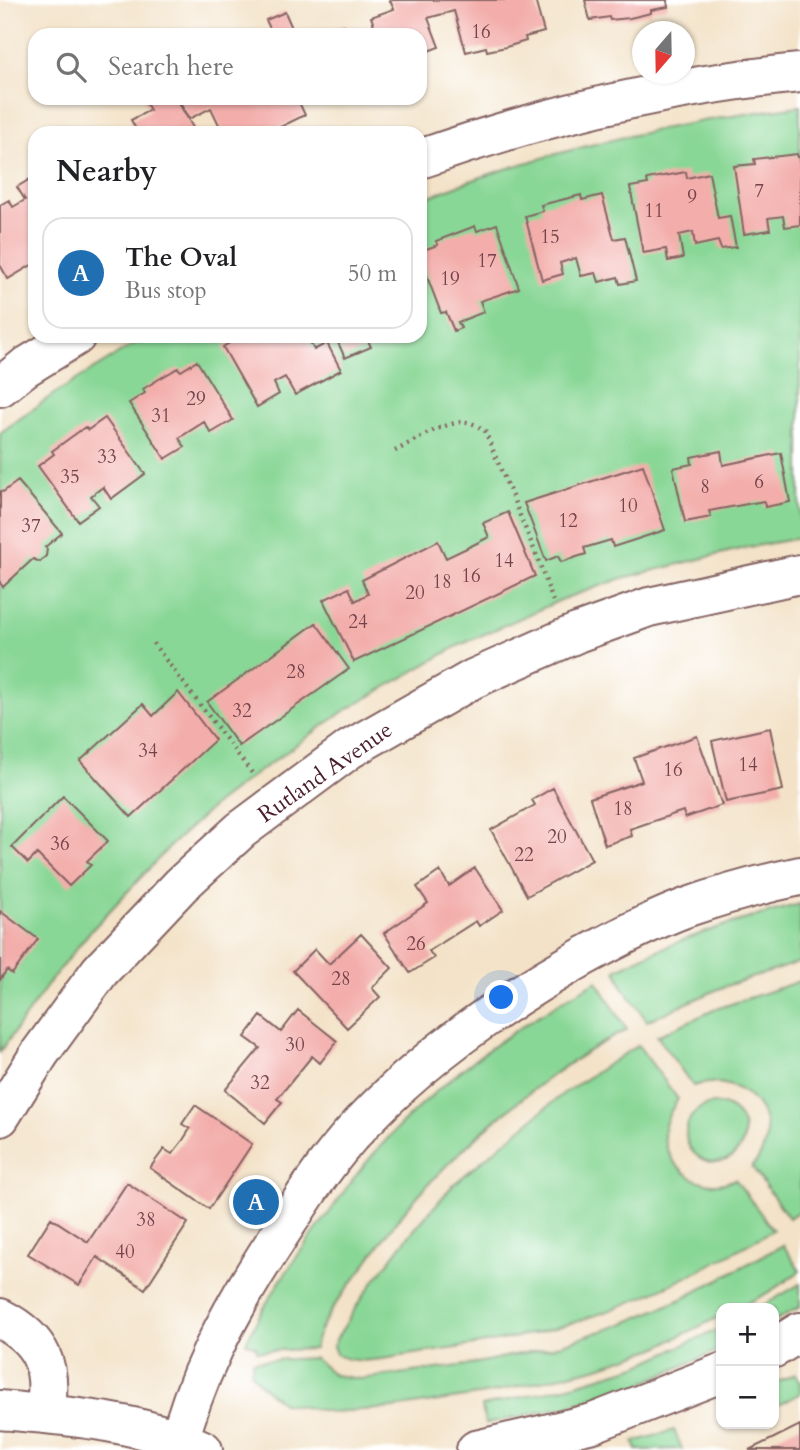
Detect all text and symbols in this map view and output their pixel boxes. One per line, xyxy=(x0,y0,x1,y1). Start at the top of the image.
house number: 16 xyxy=(471,19,491,45)
north arrow xyxy=(632,21,695,84)
search box xyxy=(28,28,427,105)
icon: search xyxy=(52,48,90,86)
text: Search here xyxy=(108,49,234,84)
text: Nearby xyxy=(56,151,157,192)
house number: 7 xyxy=(754,178,764,204)
house number: 9 xyxy=(687,184,697,210)
house number: 11 xyxy=(644,198,664,224)
house number: 15 xyxy=(540,224,560,250)
text: The Oval xyxy=(125,240,237,275)
house number: 17 xyxy=(477,248,497,274)
text: A xyxy=(72,258,90,289)
text: 50 m xyxy=(348,258,397,289)
house number: 19 xyxy=(440,266,460,292)
text: Bus stop xyxy=(125,275,207,306)
house number: 29 xyxy=(186,386,206,412)
house number: 31 xyxy=(151,403,171,429)
house number: 33 xyxy=(97,444,117,470)
house number: 35 xyxy=(60,464,80,490)
house number: 6 xyxy=(754,469,764,495)
house number: 8 xyxy=(700,474,710,500)
house number: 10 xyxy=(618,493,638,519)
house number: 12 xyxy=(558,508,578,534)
house number: 37 xyxy=(21,513,41,539)
house number: 14 xyxy=(494,548,514,574)
house number: 16 xyxy=(461,563,481,589)
house number: 18 xyxy=(432,569,452,595)
house number: 20 xyxy=(405,580,425,606)
house number: 24 xyxy=(348,609,368,635)
house number: 28 xyxy=(286,659,306,685)
house number: 32 xyxy=(232,698,252,724)
street label: Rutland Avenue xyxy=(252,714,398,830)
house number: 34 xyxy=(138,738,158,764)
house number: 14 xyxy=(738,752,758,778)
house number: 16 xyxy=(663,757,683,783)
house number: 18 xyxy=(613,796,633,822)
house number: 20 xyxy=(547,824,567,850)
house number: 36 xyxy=(50,831,70,857)
house number: 22 xyxy=(514,842,534,868)
house number: 26 xyxy=(406,931,426,957)
house number: 28 xyxy=(331,966,351,992)
your location xyxy=(484,980,518,1014)
house number: 30 xyxy=(285,1032,305,1058)
house number: 32 xyxy=(250,1070,270,1096)
pin: A xyxy=(233,1176,279,1228)
house number: 38 xyxy=(136,1207,156,1233)
house number: 40 xyxy=(115,1239,135,1265)
map controls xyxy=(716,1303,779,1429)
button: + xyxy=(716,1303,779,1366)
button: − xyxy=(716,1366,779,1429)

